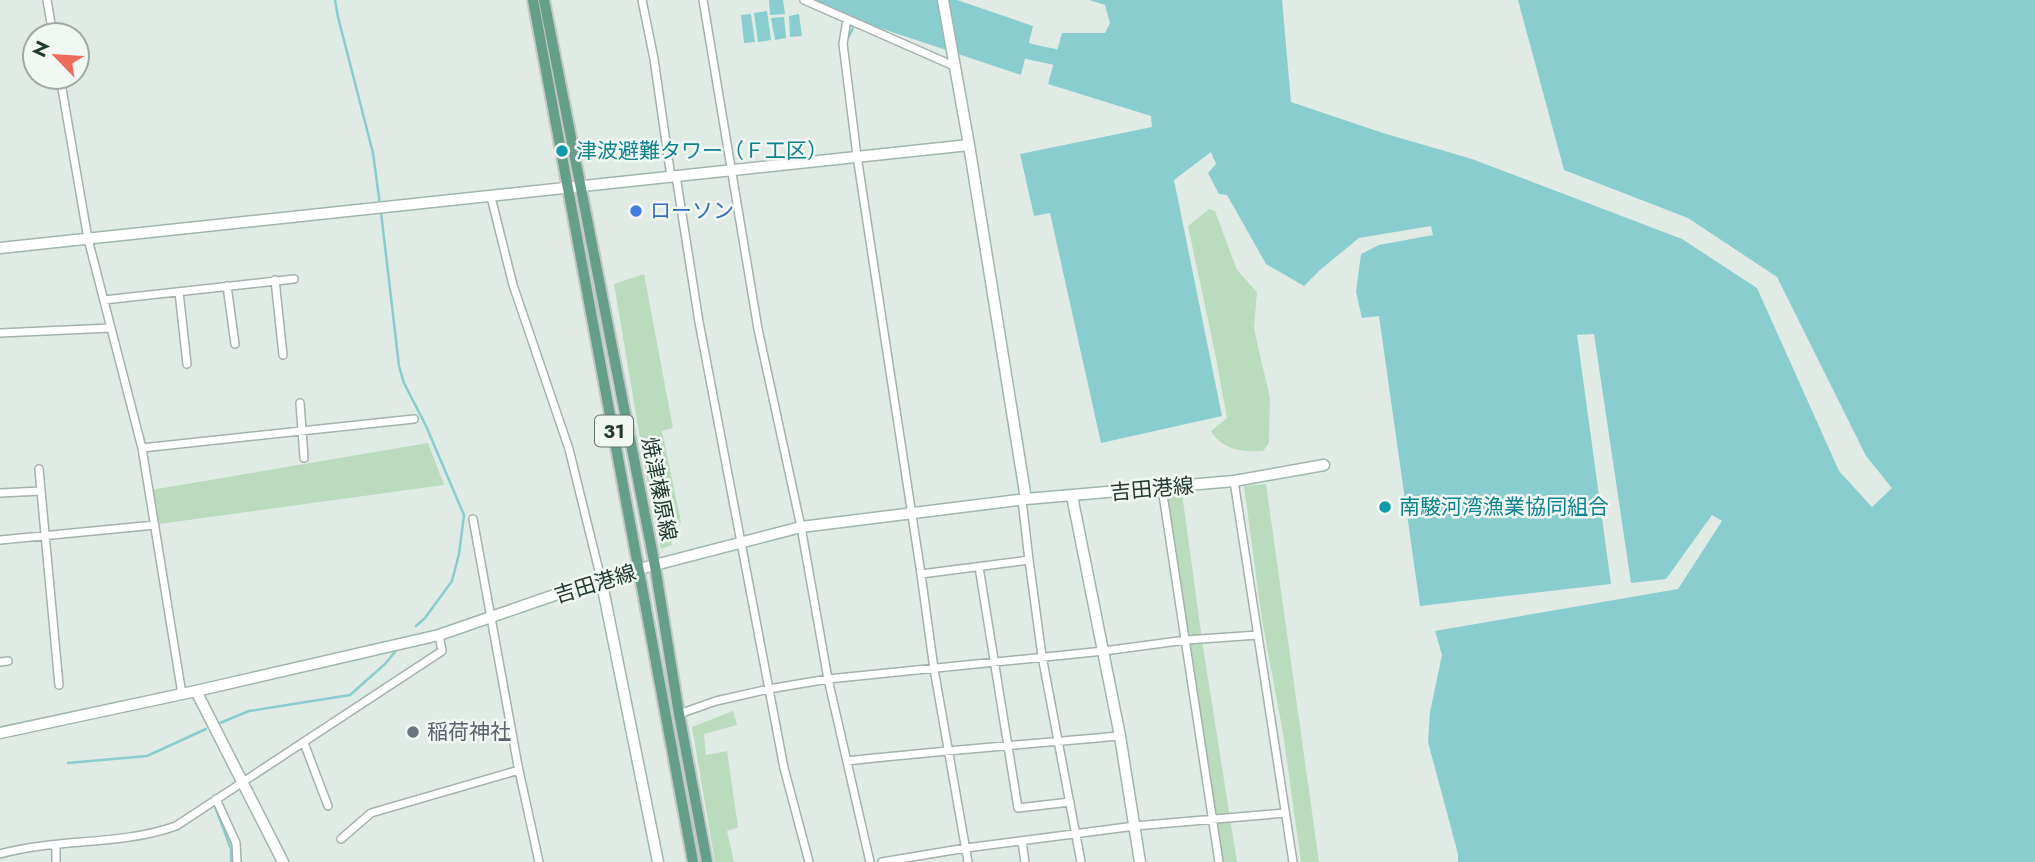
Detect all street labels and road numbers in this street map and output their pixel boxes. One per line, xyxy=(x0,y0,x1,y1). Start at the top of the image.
road number: 31 xyxy=(595,416,633,446)
street label: 焼津榛原線 xyxy=(634,435,684,543)
street label: 吉田港線 xyxy=(1109,470,1195,508)
street label: 吉田港線 xyxy=(550,557,640,611)

